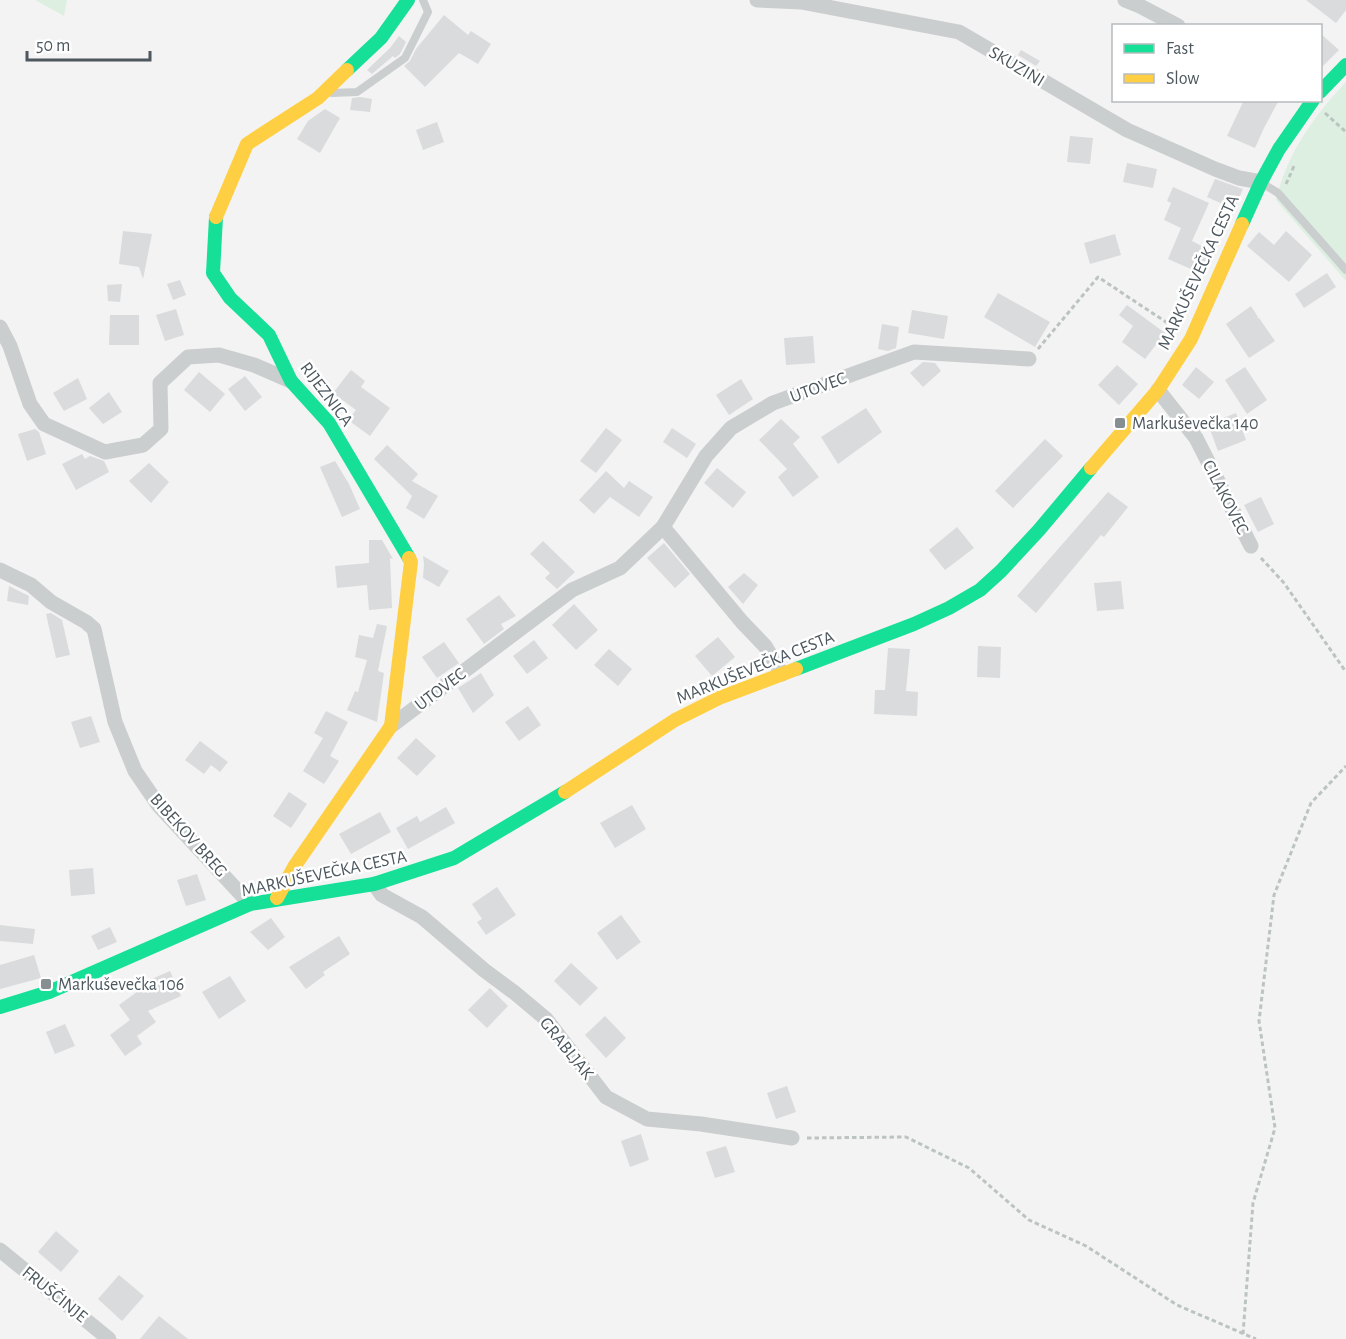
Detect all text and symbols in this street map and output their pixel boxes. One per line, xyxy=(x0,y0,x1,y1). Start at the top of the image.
scale bar xyxy=(27,24,150,62)
legend xyxy=(1112,24,1322,102)
text: 50 m xyxy=(36,37,70,55)
text: Fast xyxy=(1166,40,1194,58)
street label: SKUZINI xyxy=(986,43,1047,90)
text: Slow xyxy=(1166,70,1199,88)
street label: MARKUŠEVEČKA CESTA xyxy=(1152,190,1243,353)
street label: RIJEZNICA xyxy=(296,359,356,431)
street label: UTOVEC xyxy=(788,369,849,406)
place label: Markuševečka 140 xyxy=(1132,415,1258,433)
marker: Markuševečka 140 xyxy=(1113,416,1127,430)
street label: CILAKOVEC xyxy=(1199,457,1251,537)
street label: MARKUŠEVEČKA CESTA xyxy=(673,625,837,708)
street label: UTOVEC xyxy=(412,665,469,715)
street label: BIBEKOV BREG xyxy=(146,790,230,881)
street label: MARKUŠEVEČKA CESTA xyxy=(239,845,409,900)
place label: Markuševečka 106 xyxy=(58,976,184,994)
marker: Markuševečka 106 xyxy=(39,977,53,991)
street label: GRABLJAK xyxy=(536,1014,597,1083)
street label: FRUŠČINJE xyxy=(18,1261,92,1326)

